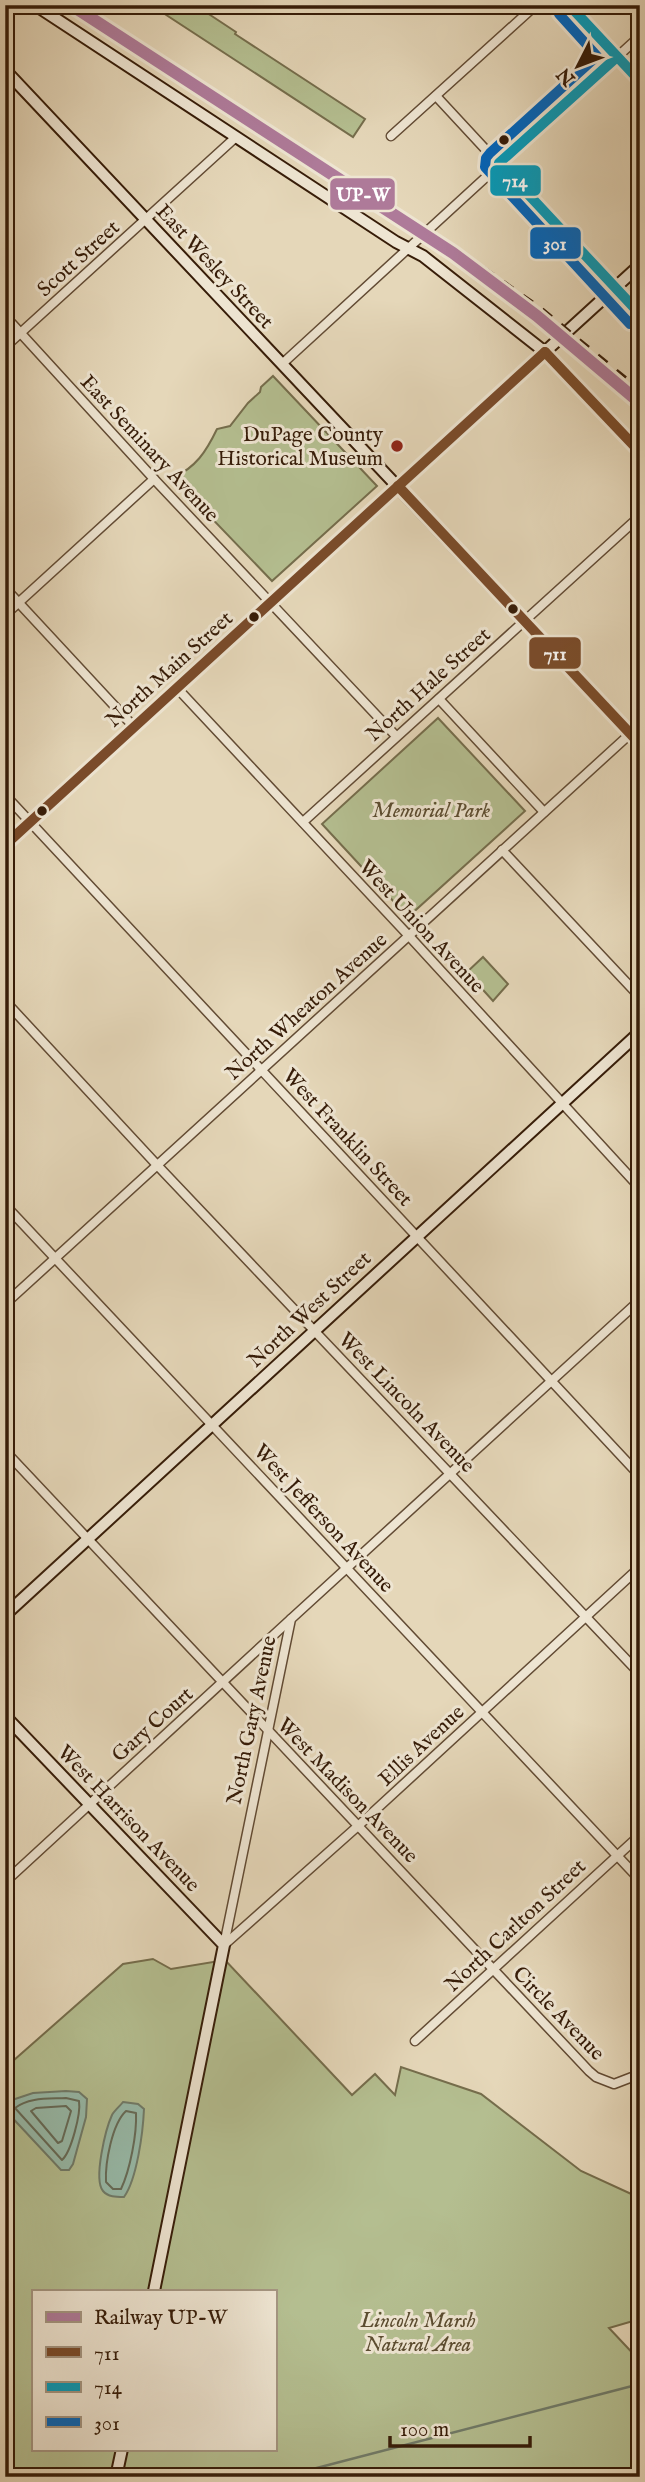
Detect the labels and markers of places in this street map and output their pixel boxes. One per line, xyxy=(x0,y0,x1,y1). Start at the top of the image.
unlabelled marker xyxy=(497,133,511,147)
place label: DuPage County Historical Museum xyxy=(217,422,384,473)
marker: DuPage County Historical Museum xyxy=(389,438,405,454)
unlabelled marker xyxy=(506,602,520,616)
unlabelled marker xyxy=(247,610,261,624)
unlabelled marker xyxy=(35,804,49,818)

